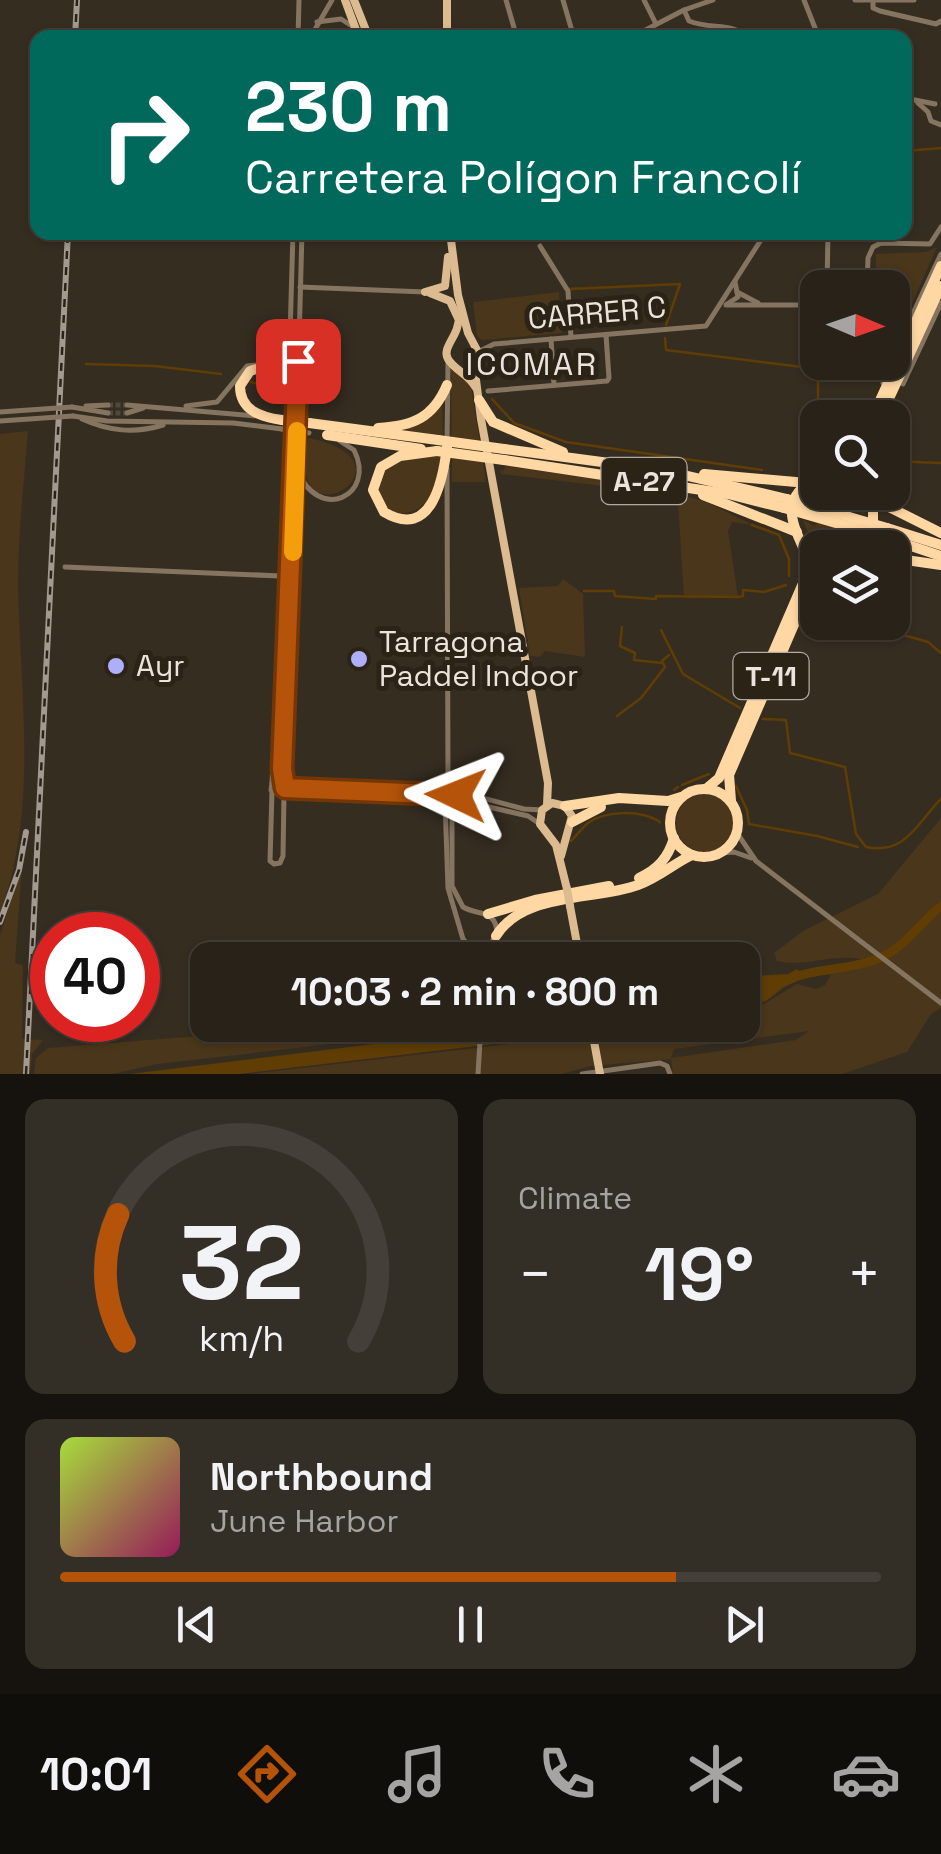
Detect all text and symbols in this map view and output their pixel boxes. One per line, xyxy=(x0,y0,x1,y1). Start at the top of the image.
text: 230 m xyxy=(245,62,452,151)
icon: right xyxy=(80,70,210,200)
text: Carretera Polígon Francolí xyxy=(245,149,802,206)
north arrow xyxy=(800,270,910,380)
map controls xyxy=(800,270,910,640)
street label: CARRER C xyxy=(526,287,668,338)
pin xyxy=(256,319,341,404)
icon: arrive xyxy=(271,334,326,389)
district label: ICOMAR xyxy=(466,344,598,384)
button: search xyxy=(800,400,910,510)
road number: A-27 xyxy=(602,458,686,504)
button: layers xyxy=(800,530,910,640)
place label: Tarragona Paddel Indoor xyxy=(379,622,578,695)
place label: Ayr xyxy=(136,646,185,685)
marker: Tarragona Paddel Indoor xyxy=(348,648,370,670)
road number: T-11 xyxy=(734,653,808,699)
marker: Ayr xyxy=(105,655,127,677)
position arrow xyxy=(404,743,508,847)
speed limit sign: 40 xyxy=(30,912,160,1042)
text: 10:03 · 2 min · 800 m xyxy=(291,968,659,1016)
text: Climate xyxy=(518,1178,632,1218)
text: 32 xyxy=(179,1197,304,1329)
text: 19° xyxy=(645,1226,754,1322)
text: − xyxy=(518,1239,552,1309)
text: + xyxy=(847,1239,881,1309)
text: km/h xyxy=(199,1316,284,1361)
text: Northbound xyxy=(210,1453,433,1501)
text: June Harbor xyxy=(210,1501,398,1541)
icon: previous xyxy=(169,1597,224,1652)
icon: pause xyxy=(443,1597,498,1652)
icon: next xyxy=(717,1597,772,1652)
icon: directions xyxy=(232,1739,302,1809)
icon: music xyxy=(382,1739,452,1809)
icon: phone xyxy=(532,1739,602,1809)
icon: climate xyxy=(681,1739,751,1809)
icon: car xyxy=(831,1739,901,1809)
text: 10:01 xyxy=(40,1746,152,1803)

